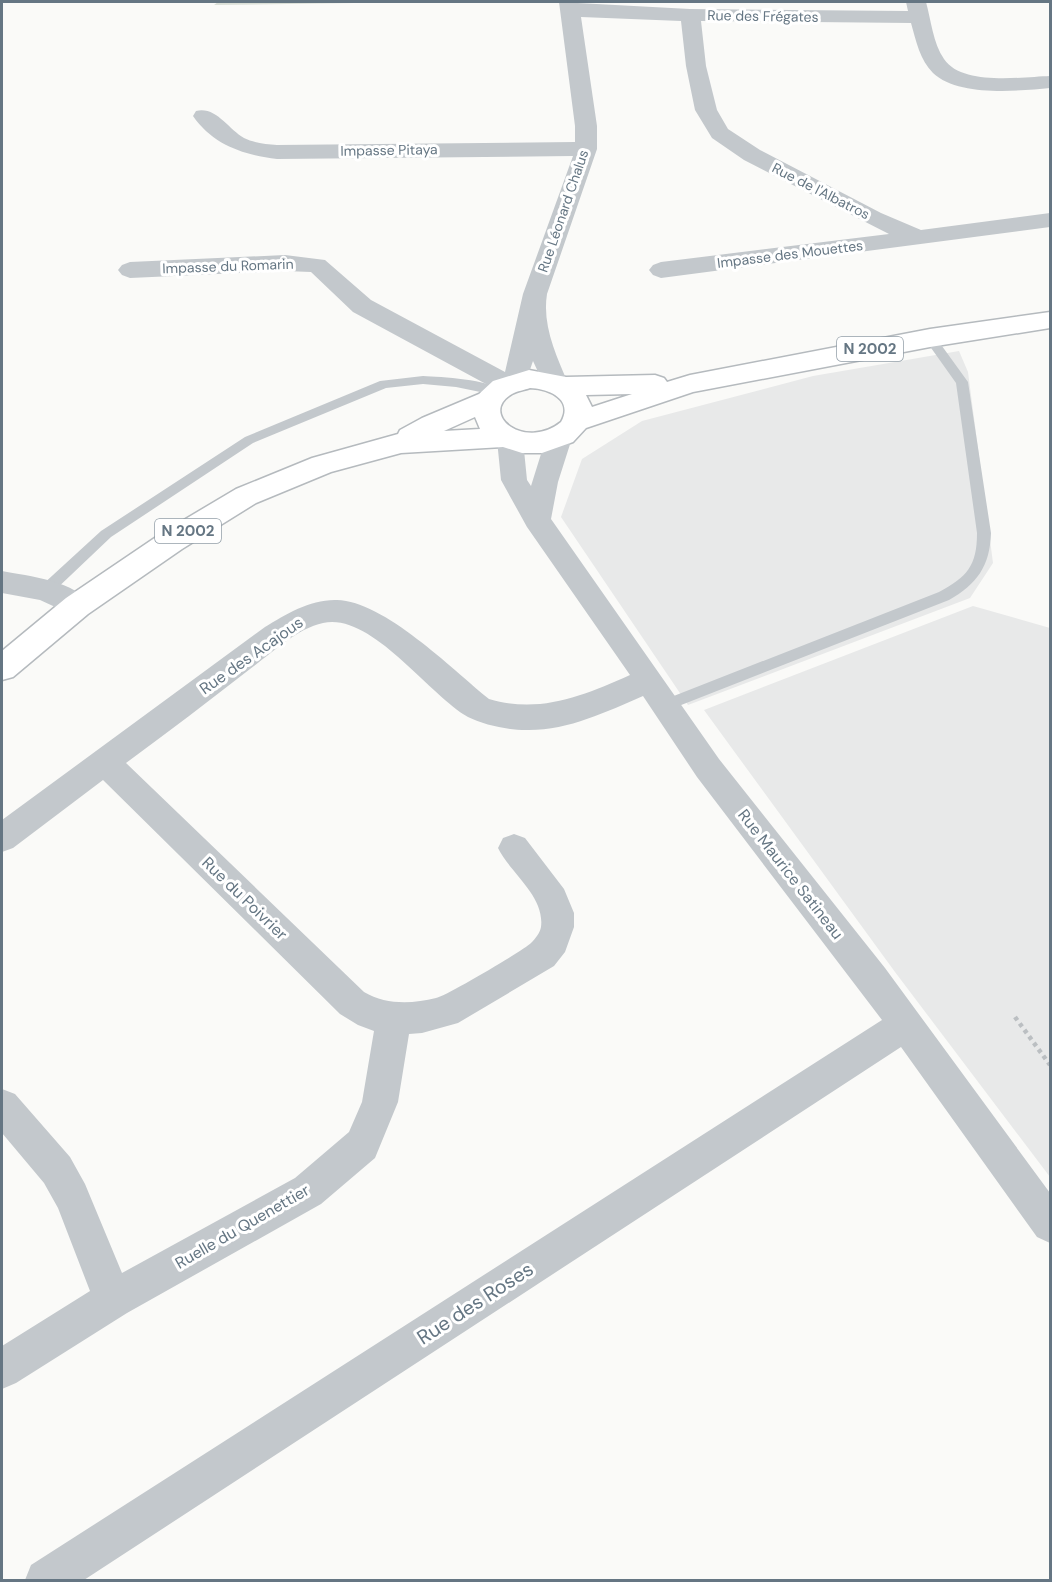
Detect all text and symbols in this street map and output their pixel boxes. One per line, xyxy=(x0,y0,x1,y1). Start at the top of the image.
street label: Rue des Frégates xyxy=(707,6,819,26)
street label: Impasse Pitaya xyxy=(340,140,438,160)
street label: Rue Léonard Chalus xyxy=(534,147,592,275)
street label: Rue de l'Albatros xyxy=(769,159,873,223)
street label: Impasse des Mouettes xyxy=(716,236,864,272)
street label: Impasse du Romarin xyxy=(162,255,294,277)
road number: N 2002 xyxy=(837,337,903,361)
road number: N 2002 xyxy=(155,519,221,543)
street label: Rue des Acajous xyxy=(195,612,307,699)
street label: Rue Maurice Satineau xyxy=(733,805,848,944)
street label: Rue du Poivrier xyxy=(197,852,292,944)
street label: Ruelle du Quenettier xyxy=(171,1179,313,1273)
street label: Rue des Roses xyxy=(412,1256,538,1350)

